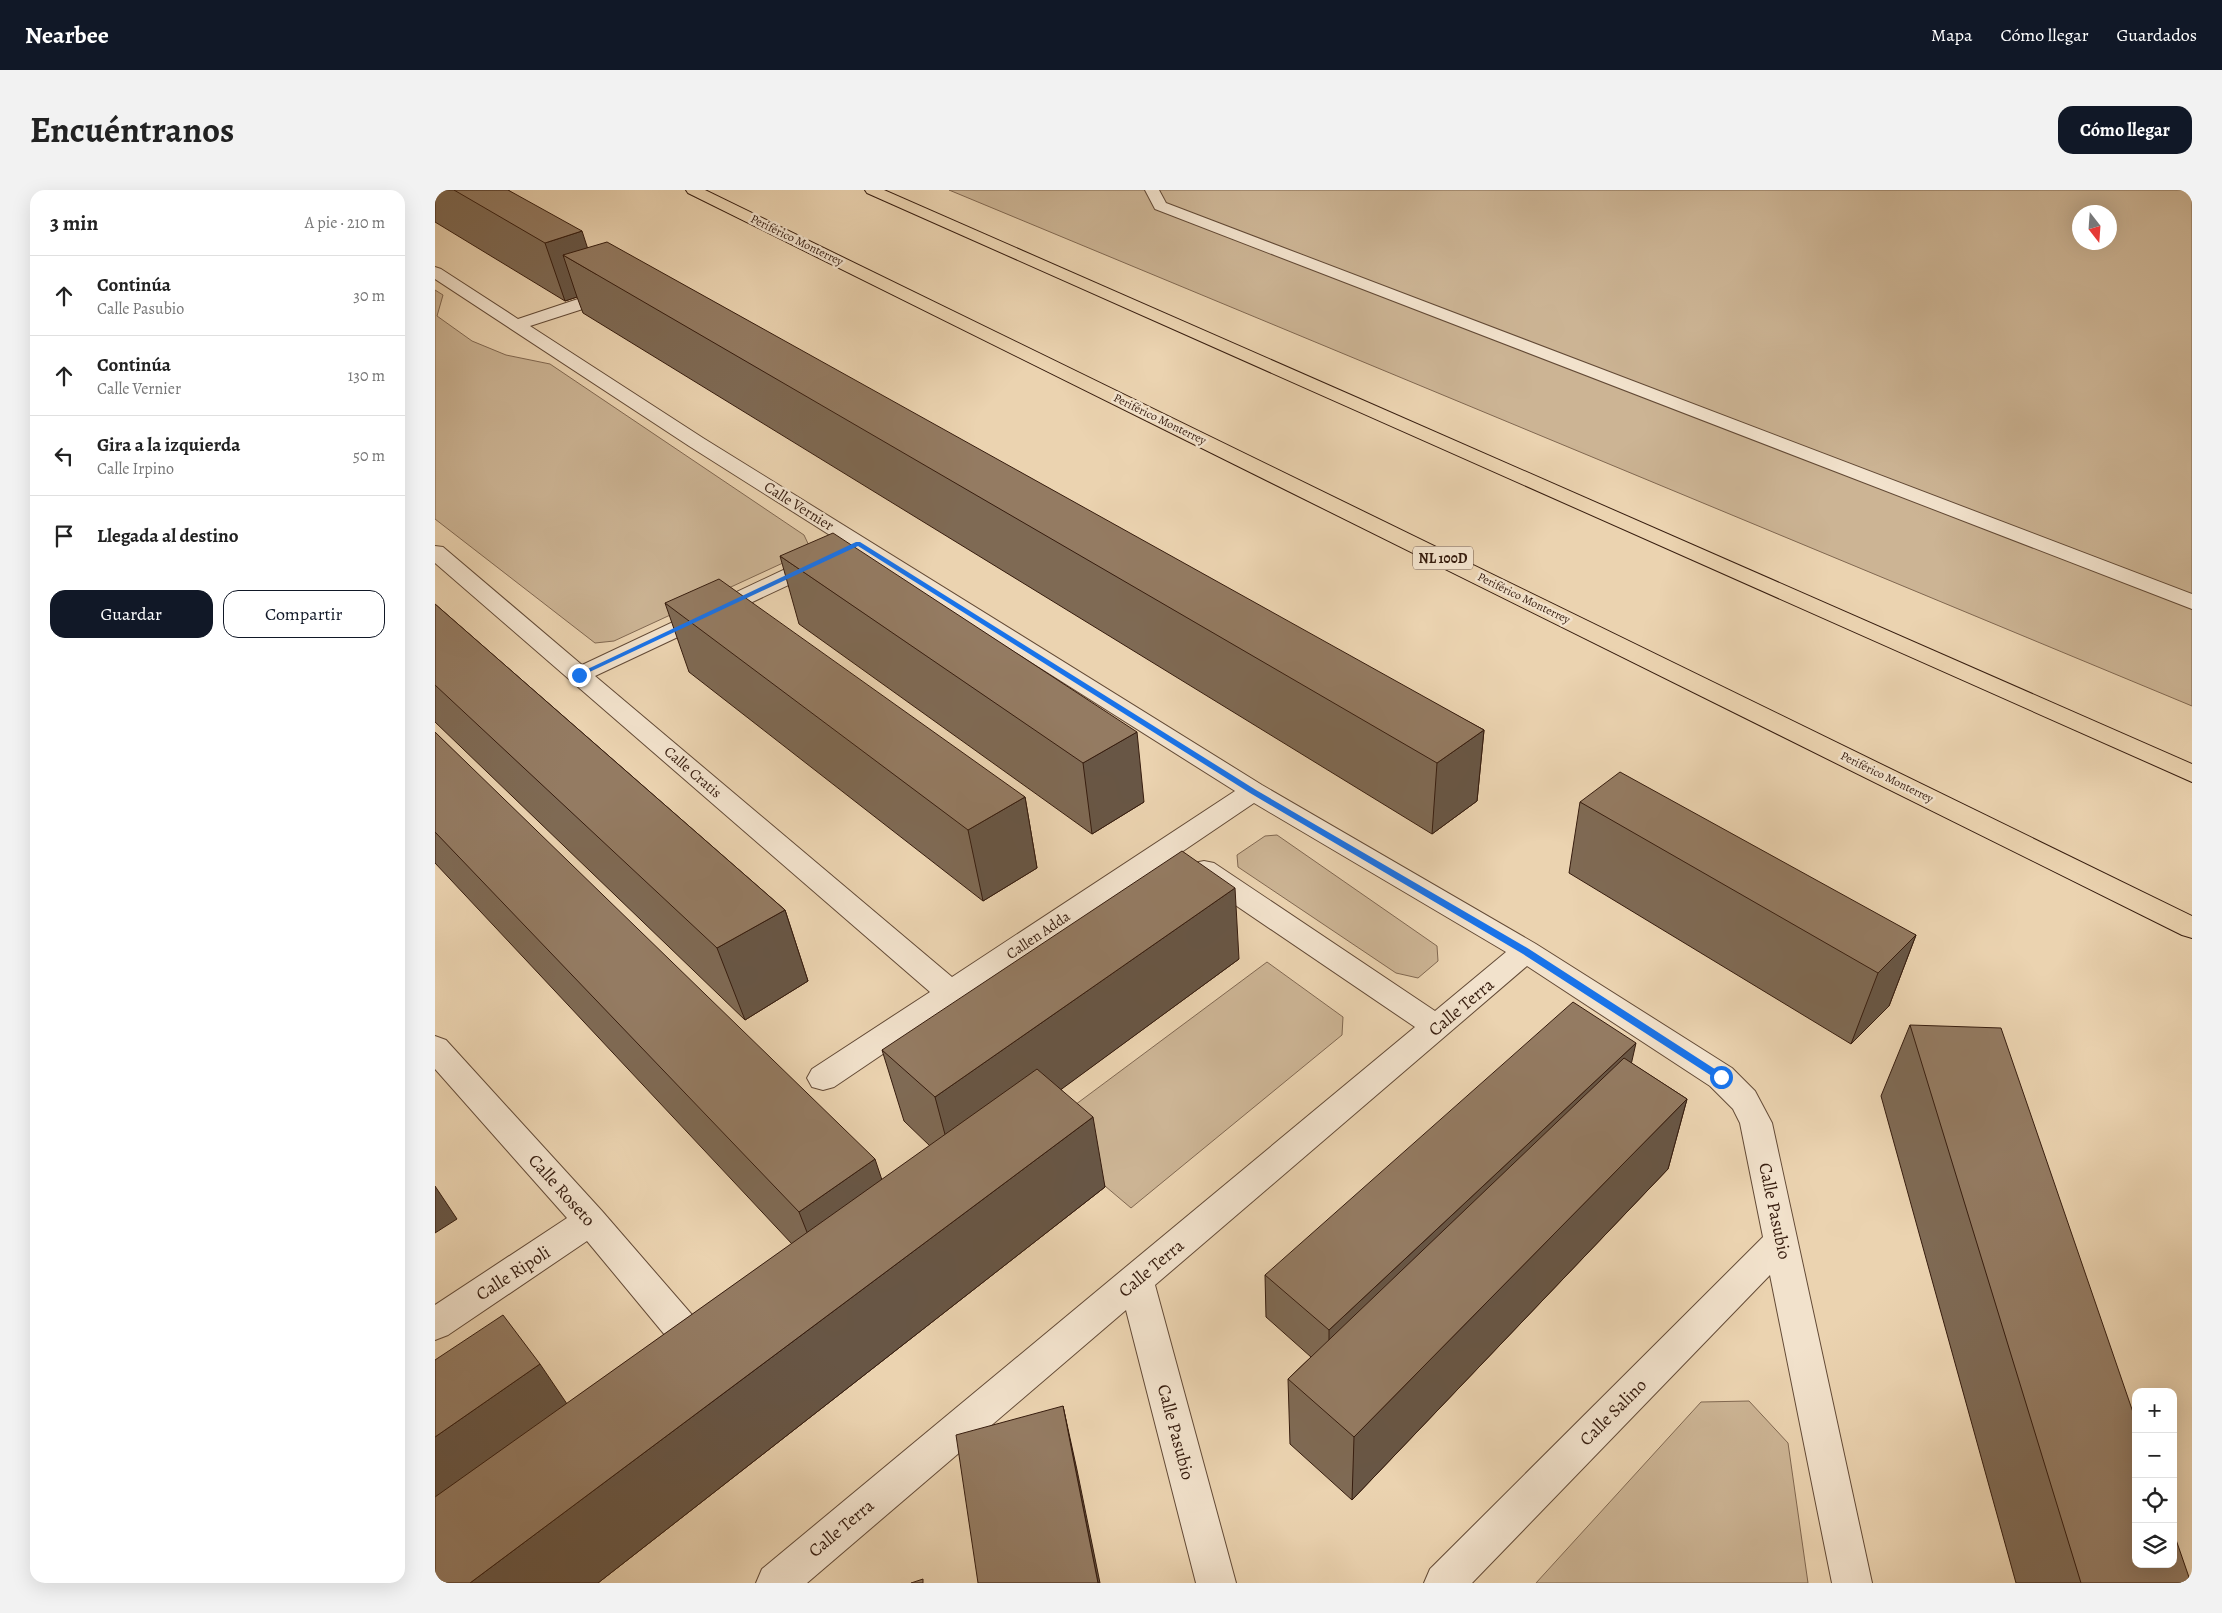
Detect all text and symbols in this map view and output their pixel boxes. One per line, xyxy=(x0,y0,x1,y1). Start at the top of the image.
text: Nearbee xyxy=(25,19,109,51)
text: Mapa xyxy=(1931,23,1972,47)
text: Cómo llegar xyxy=(2000,23,2089,47)
text: Guardados xyxy=(2117,23,2197,47)
text: Encuéntranos xyxy=(30,106,234,154)
button: Cómo llegar xyxy=(2058,106,2192,154)
north arrow xyxy=(2072,205,2117,250)
text: 3 min xyxy=(50,209,98,237)
street label: Periférico Monterrey xyxy=(748,211,847,270)
text: A pie · 210 m xyxy=(305,212,385,234)
text: Continúa xyxy=(97,272,171,298)
icon: ahead xyxy=(50,282,78,310)
text: 30 m xyxy=(353,285,385,307)
text: Calle Pasubio xyxy=(97,298,184,320)
text: Continúa xyxy=(97,352,171,378)
icon: ahead xyxy=(50,362,78,390)
text: 130 m xyxy=(348,365,385,387)
text: Calle Vernier xyxy=(97,378,181,400)
street label: Periférico Monterrey xyxy=(1111,390,1210,449)
text: Gira a la izquierda xyxy=(97,432,240,458)
icon: left xyxy=(50,442,78,470)
text: 50 m xyxy=(353,445,385,467)
text: Calle Irpino xyxy=(97,458,174,480)
street label: Calle Vernier xyxy=(760,477,838,535)
icon: arrive xyxy=(50,522,78,550)
text: Llegada al destino xyxy=(97,523,239,549)
road number: NL 100D xyxy=(1413,546,1473,569)
street label: Periférico Monterrey xyxy=(1475,569,1574,628)
button: Guardar xyxy=(50,590,213,638)
button: Compartir xyxy=(223,590,385,638)
route end xyxy=(568,664,591,687)
street label: Calle Cratis xyxy=(660,741,726,803)
street label: Periférico Monterrey xyxy=(1838,748,1937,807)
street label: Callen Adda xyxy=(1002,906,1074,964)
street label: Calle Terra xyxy=(1423,972,1499,1042)
route start xyxy=(1710,1066,1733,1089)
street label: Calle Roseto xyxy=(523,1149,601,1231)
street label: Calle Pasubio xyxy=(1753,1160,1797,1262)
street label: Calle Terra xyxy=(1113,1233,1189,1303)
street label: Calle Ripoli xyxy=(471,1240,555,1306)
street label: Calle Salino xyxy=(1574,1373,1652,1451)
street label: Calle Pasubio xyxy=(1152,1381,1200,1483)
map controls xyxy=(2132,1388,2177,1568)
button: + xyxy=(2132,1388,2177,1433)
button: − xyxy=(2132,1433,2177,1478)
button: locate xyxy=(2132,1478,2177,1523)
street label: Calle Terra xyxy=(803,1493,879,1563)
button: layers xyxy=(2132,1523,2177,1568)

